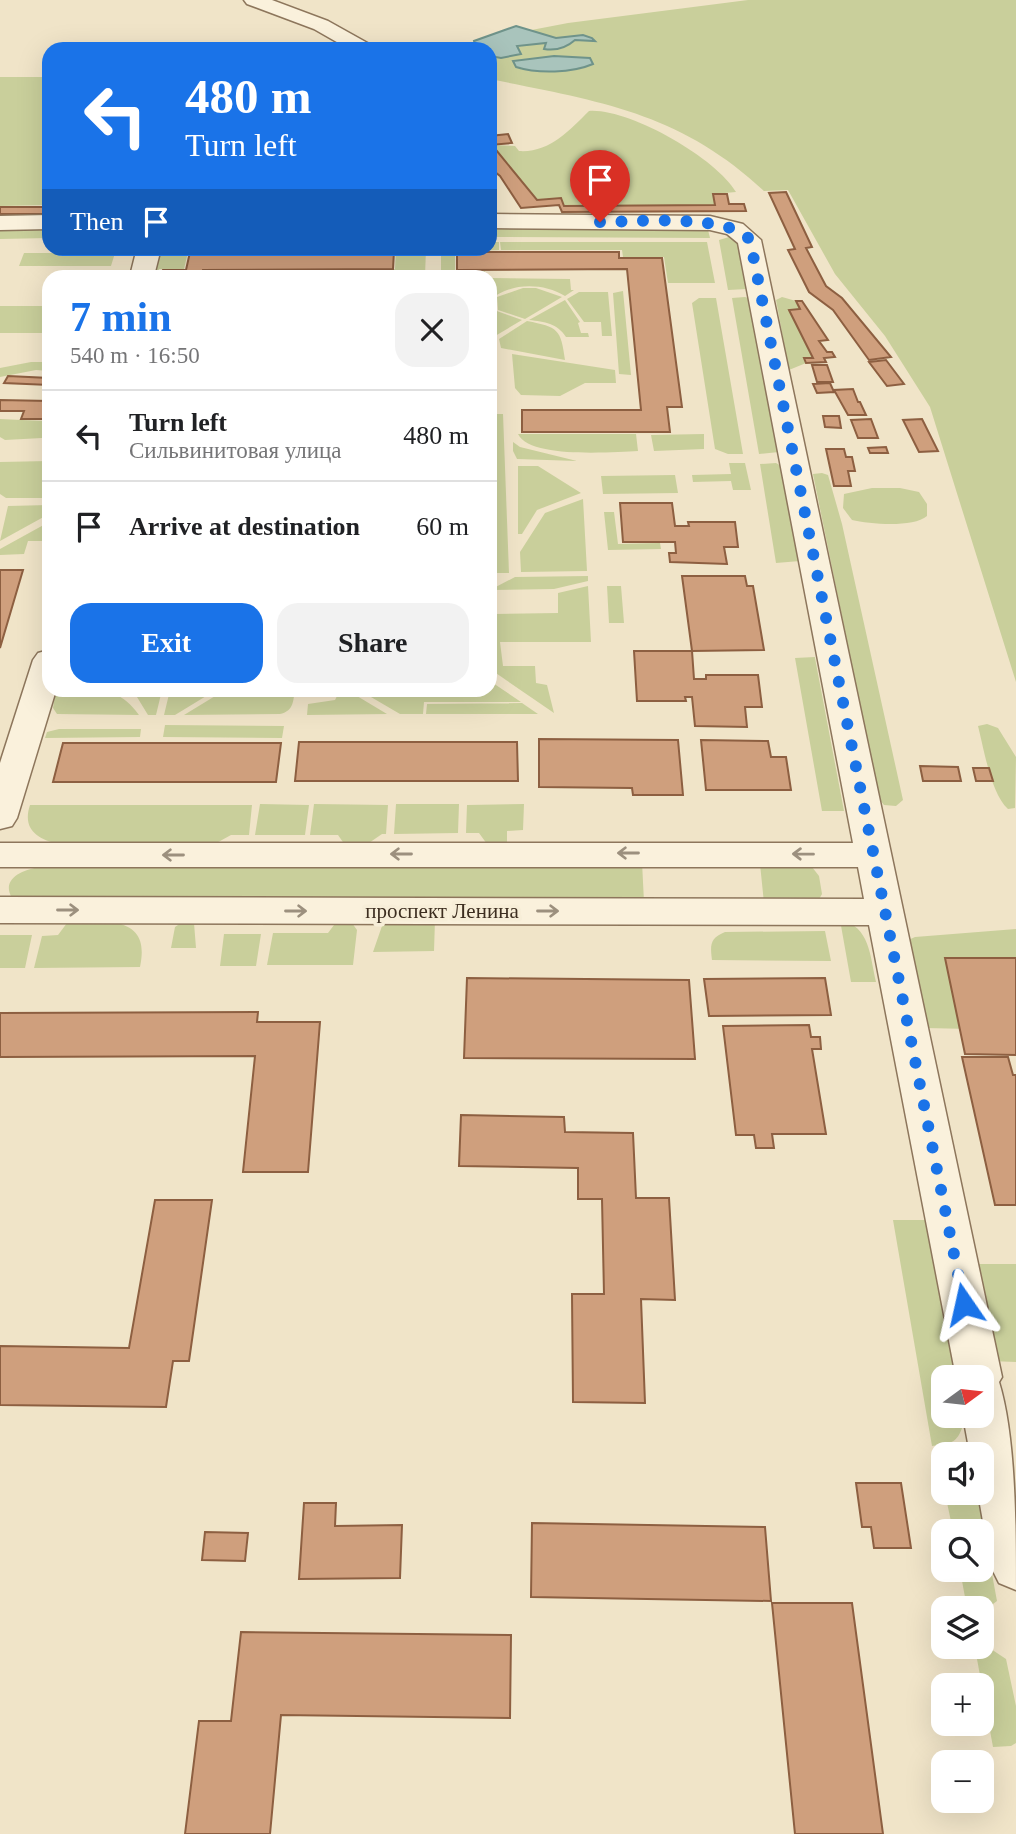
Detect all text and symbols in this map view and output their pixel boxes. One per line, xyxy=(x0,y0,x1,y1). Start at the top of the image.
text: 480 m xyxy=(185,69,312,124)
icon: left xyxy=(70,70,161,161)
text: Turn left xyxy=(185,127,297,163)
pin xyxy=(570,150,630,222)
icon: arrive xyxy=(581,161,619,199)
icon: arrive xyxy=(137,203,175,241)
text: Then xyxy=(70,207,123,236)
button: close xyxy=(395,293,469,367)
text: 7 min xyxy=(70,294,172,340)
text: 540 m · 16:50 xyxy=(70,343,200,368)
text: Turn left xyxy=(129,408,227,437)
icon: left xyxy=(70,417,108,455)
text: 480 m xyxy=(403,421,469,450)
text: Сильвинитовая улица xyxy=(129,438,342,463)
icon: arrive xyxy=(70,508,108,546)
text: Arrive at destination xyxy=(129,512,360,541)
text: 60 m xyxy=(416,512,469,541)
button: Exit xyxy=(70,603,263,683)
button: Share xyxy=(277,603,469,683)
one-way arrow xyxy=(617,846,640,860)
one-way arrow xyxy=(390,847,413,861)
one-way arrow xyxy=(792,847,815,861)
one-way arrow xyxy=(162,848,185,862)
street label: проспект Ленина xyxy=(365,899,519,923)
one-way arrow xyxy=(56,903,79,917)
one-way arrow xyxy=(284,904,307,918)
one-way arrow xyxy=(536,904,559,918)
position arrow xyxy=(927,1267,1001,1341)
north arrow xyxy=(931,1365,994,1428)
map controls xyxy=(931,1365,994,1813)
button: sound xyxy=(931,1442,994,1505)
button: search xyxy=(931,1519,994,1582)
button: layers xyxy=(931,1596,994,1659)
button: + xyxy=(931,1673,994,1736)
button: − xyxy=(931,1750,994,1813)

